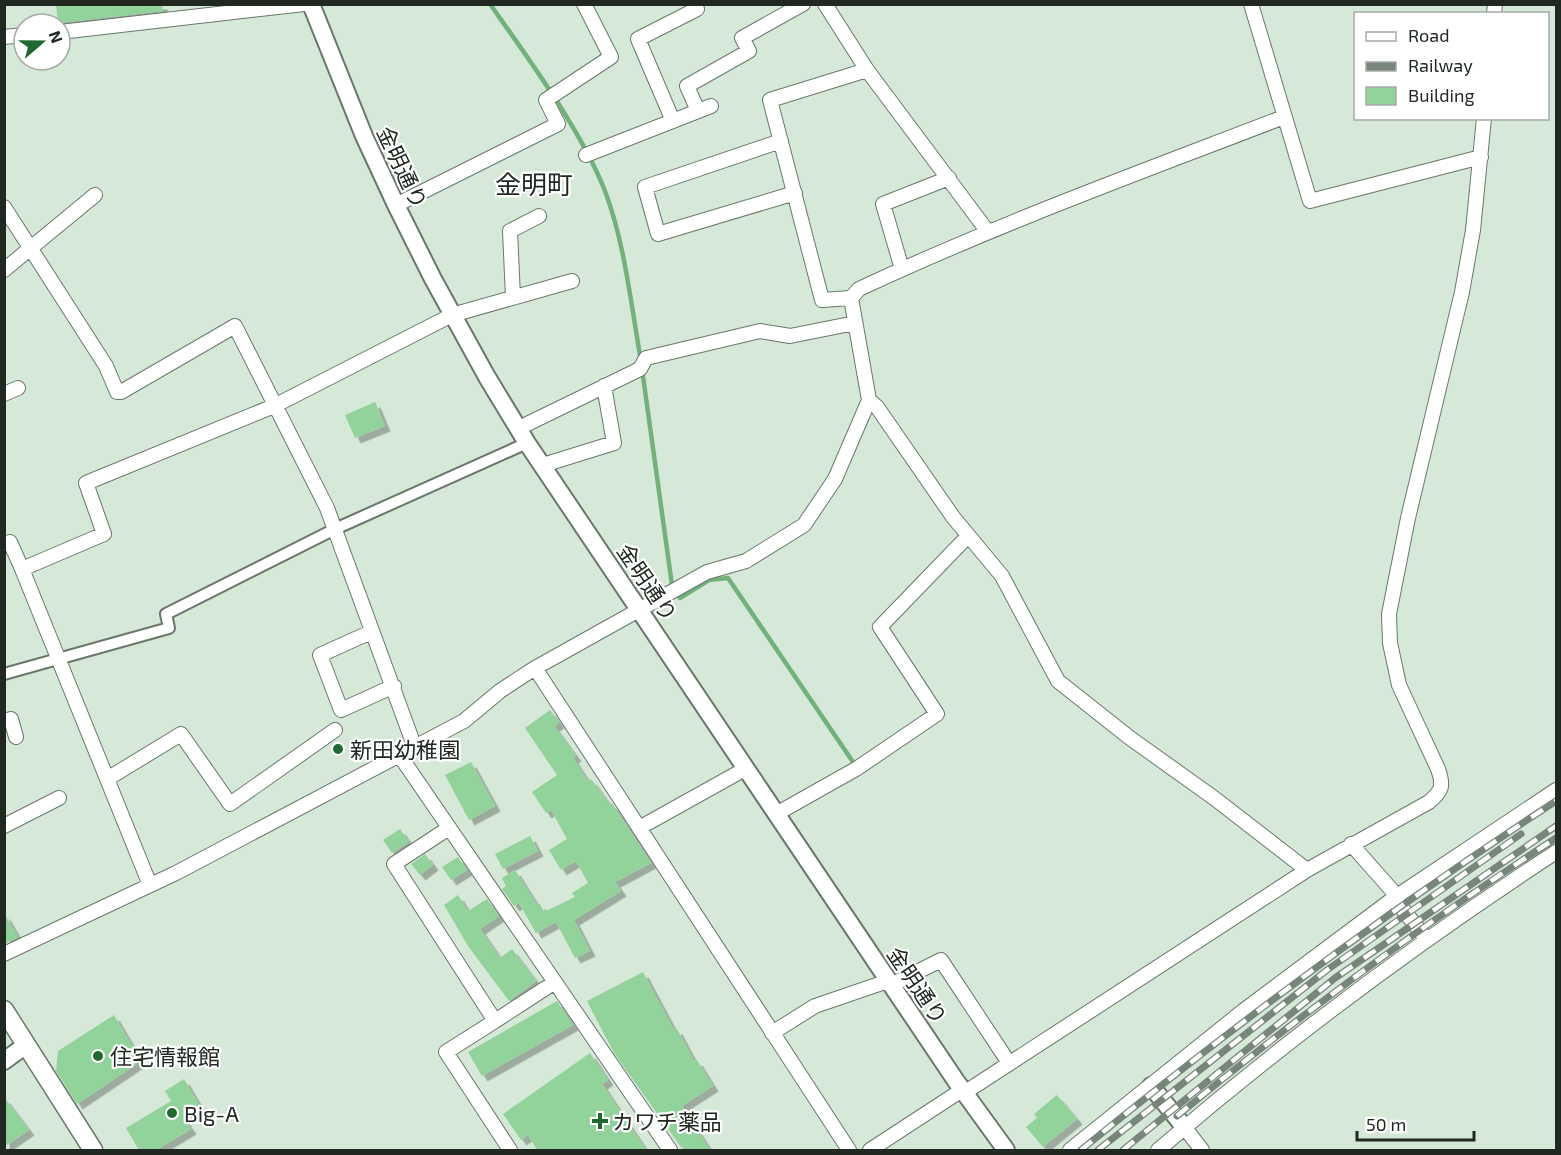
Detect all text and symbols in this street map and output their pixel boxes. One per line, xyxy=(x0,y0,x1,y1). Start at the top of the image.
north arrow xyxy=(12,12,72,72)
legend xyxy=(1354,12,1549,120)
text: Road xyxy=(1408,24,1449,46)
text: N xyxy=(46,28,67,45)
text: Railway xyxy=(1408,54,1473,76)
text: Building xyxy=(1408,84,1475,106)
street label: 金明通り xyxy=(373,122,433,212)
district label: 金明町 xyxy=(495,168,573,199)
street label: 金明通り xyxy=(613,538,683,626)
place label: 新田幼稚園 xyxy=(350,736,460,762)
marker: 新田幼稚園 xyxy=(331,742,345,756)
street label: 金明通り xyxy=(883,941,953,1029)
place label: 住宅情報館 xyxy=(110,1043,220,1069)
marker: 住宅情報館 xyxy=(91,1049,105,1063)
place label: Big-A xyxy=(184,1100,239,1126)
scale bar xyxy=(1357,1104,1474,1142)
marker: Big-A xyxy=(165,1106,179,1120)
place label: カワチ薬品 xyxy=(612,1108,722,1134)
text: 50 m xyxy=(1366,1113,1406,1135)
marker: カワチ薬品 xyxy=(593,1114,607,1128)

